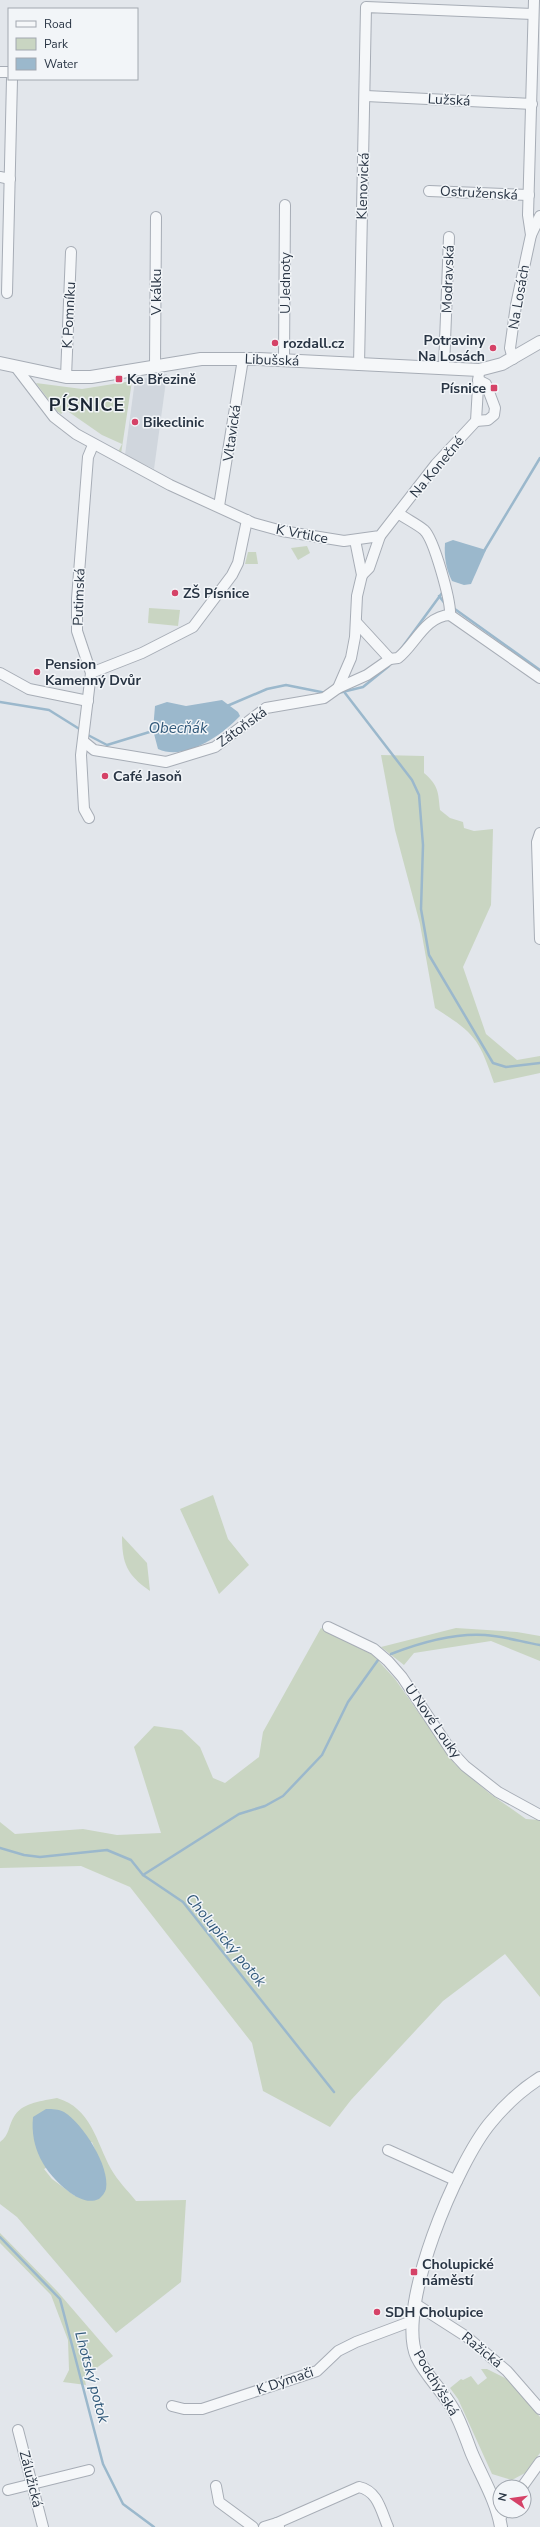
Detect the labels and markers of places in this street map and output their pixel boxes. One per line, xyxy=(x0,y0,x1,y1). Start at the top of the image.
place label: Potraviny Na Losách xyxy=(418,331,486,366)
place label: rozdall.cz xyxy=(283,334,345,353)
marker: rozdall.cz xyxy=(270,338,280,348)
marker: Potraviny Na Losách xyxy=(488,343,498,353)
place label: Ke Březině xyxy=(127,370,196,389)
marker: Ke Březině xyxy=(114,374,124,384)
place label: Písnice xyxy=(441,379,486,398)
marker: Písnice xyxy=(489,383,499,393)
place label: Bikeclinic xyxy=(143,413,205,432)
marker: Bikeclinic xyxy=(130,417,140,427)
place label: ZŠ Písnice xyxy=(183,584,250,603)
marker: ZŠ Písnice xyxy=(170,588,180,598)
place label: Pension Kamenný Dvůr xyxy=(45,655,141,690)
marker: Pension Kamenný Dvůr xyxy=(32,667,42,677)
place label: Café Jasoň xyxy=(113,767,182,786)
marker: Café Jasoň xyxy=(100,771,110,781)
place label: Cholupické náměstí xyxy=(422,2255,494,2290)
marker: Cholupické náměstí xyxy=(409,2267,419,2277)
place label: SDH Cholupice xyxy=(385,2303,484,2322)
marker: SDH Cholupice xyxy=(372,2307,382,2317)

